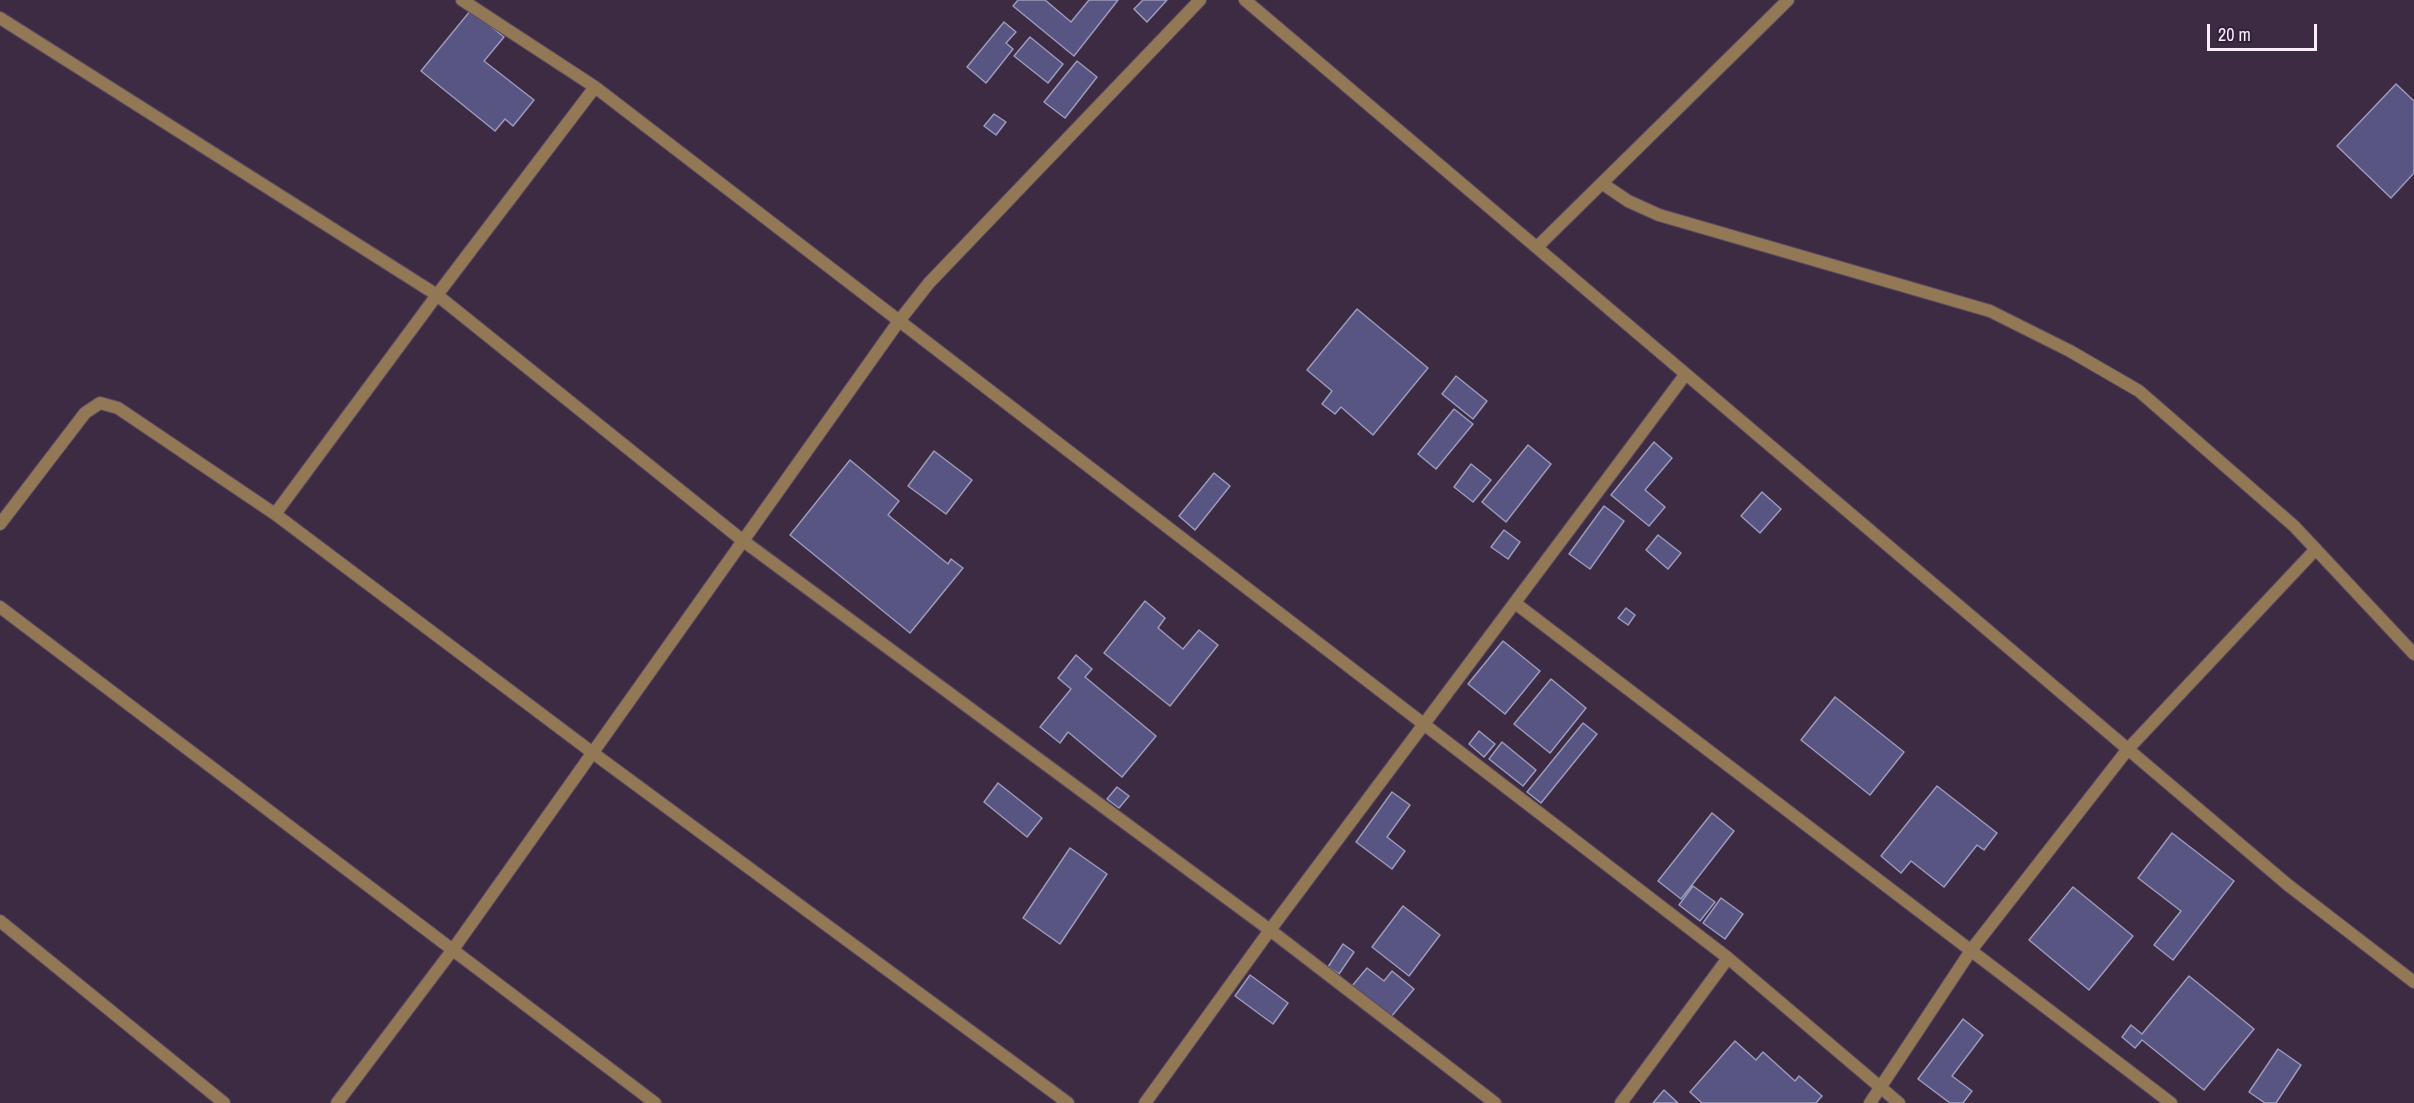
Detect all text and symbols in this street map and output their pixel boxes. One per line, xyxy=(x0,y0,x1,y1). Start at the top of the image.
scale bar xyxy=(2210,12,2320,50)
text: 20 m xyxy=(2218,22,2251,47)

